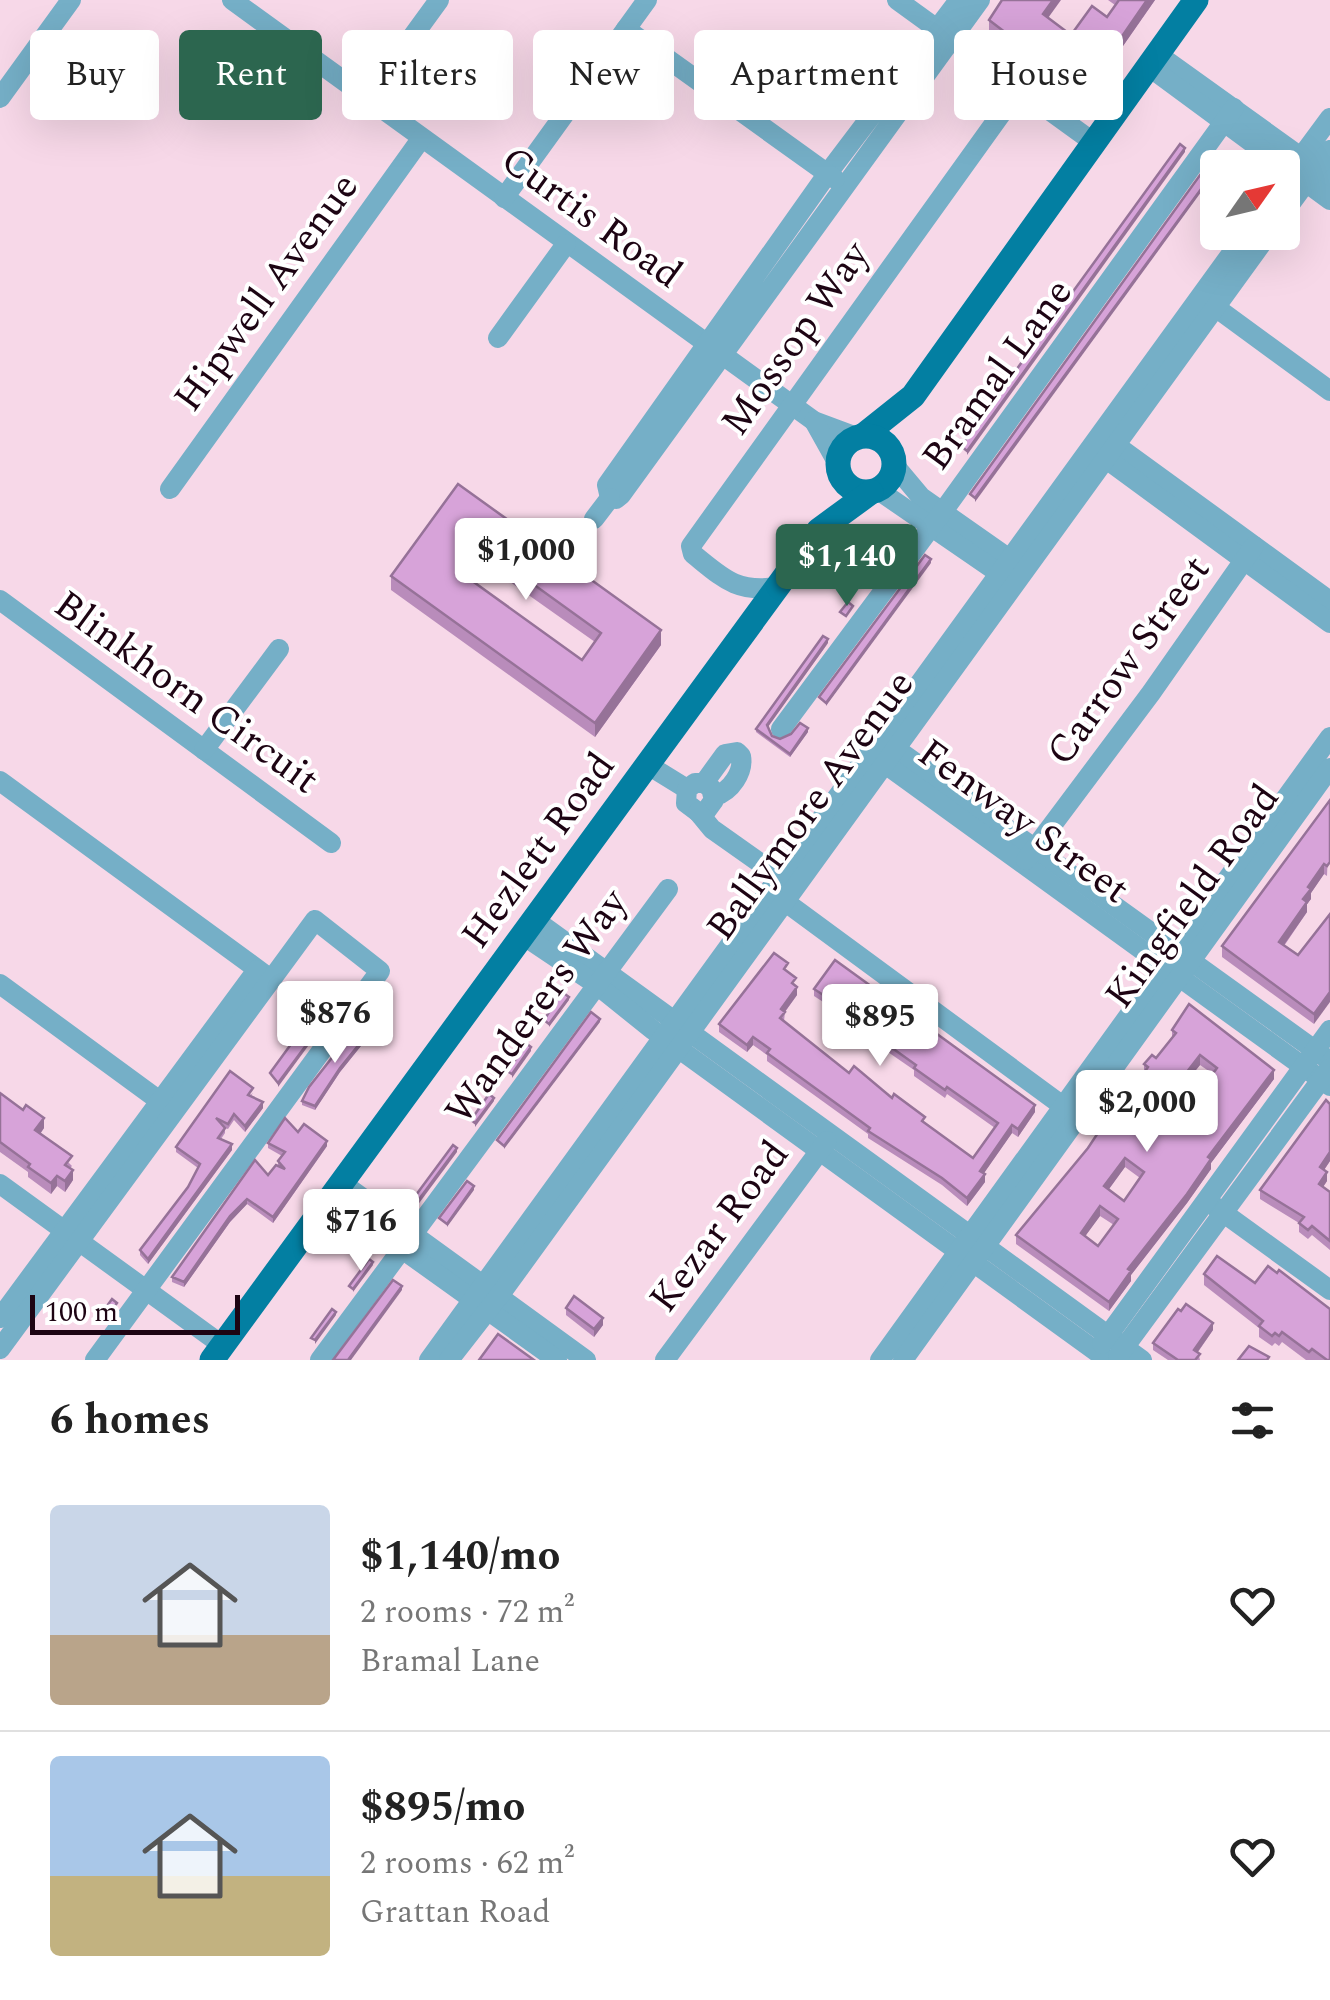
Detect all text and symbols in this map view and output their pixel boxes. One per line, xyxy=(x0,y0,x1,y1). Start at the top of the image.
chip: Buy xyxy=(30,30,159,120)
chip: Rent xyxy=(179,30,322,120)
chip: Filters xyxy=(342,30,513,120)
chip: New xyxy=(533,30,674,120)
chip: Apartment xyxy=(694,30,934,120)
chip: House xyxy=(954,30,1123,120)
street label: Curtis Road xyxy=(488,131,694,305)
north arrow xyxy=(1200,150,1300,250)
map controls xyxy=(1200,150,1300,250)
street label: Hipwell Avenue xyxy=(159,161,375,425)
street label: Mossop Way xyxy=(706,228,887,449)
street label: Bramal Lane xyxy=(907,266,1089,484)
pin: $1,000 xyxy=(445,518,607,603)
pin: $1,140 xyxy=(766,524,928,609)
text: $1,000 xyxy=(477,526,575,575)
text: $1,140 xyxy=(798,532,896,581)
street label: Carrow Street xyxy=(1032,543,1226,779)
street label: Blinkhorn Circuit xyxy=(41,576,331,810)
street label: Ballymore Avenue xyxy=(692,658,930,954)
street label: Fenway Street xyxy=(904,724,1142,920)
street label: Hezlett Road xyxy=(447,740,631,962)
street label: Kingfield Road xyxy=(1090,772,1296,1022)
street label: Wanderers Way xyxy=(431,875,645,1138)
pin: $876 xyxy=(276,981,394,1066)
pin: $895 xyxy=(821,984,939,1069)
text: $876 xyxy=(299,989,371,1038)
text: $895 xyxy=(844,992,916,1041)
pin: $2,000 xyxy=(1066,1070,1228,1155)
text: $2,000 xyxy=(1098,1078,1196,1127)
street label: Kezar Road xyxy=(635,1128,805,1326)
pin: $716 xyxy=(302,1189,420,1274)
text: $716 xyxy=(325,1197,397,1246)
scale bar xyxy=(30,1290,240,1334)
text: 100 m xyxy=(45,1291,118,1334)
text: 6 homes xyxy=(50,1389,210,1452)
icon: filters xyxy=(1225,1393,1280,1448)
text: $1,140/mo xyxy=(360,1525,560,1588)
icon: home xyxy=(130,1545,250,1665)
icon: heart xyxy=(1225,1578,1280,1633)
text: 2 rooms · 72 m² xyxy=(360,1588,574,1637)
text: Bramal Lane xyxy=(360,1637,540,1686)
text: $895/mo xyxy=(360,1776,526,1839)
icon: home xyxy=(130,1796,250,1916)
icon: heart xyxy=(1225,1829,1280,1884)
text: 2 rooms · 62 m² xyxy=(360,1839,574,1888)
text: Grattan Road xyxy=(360,1888,550,1937)

